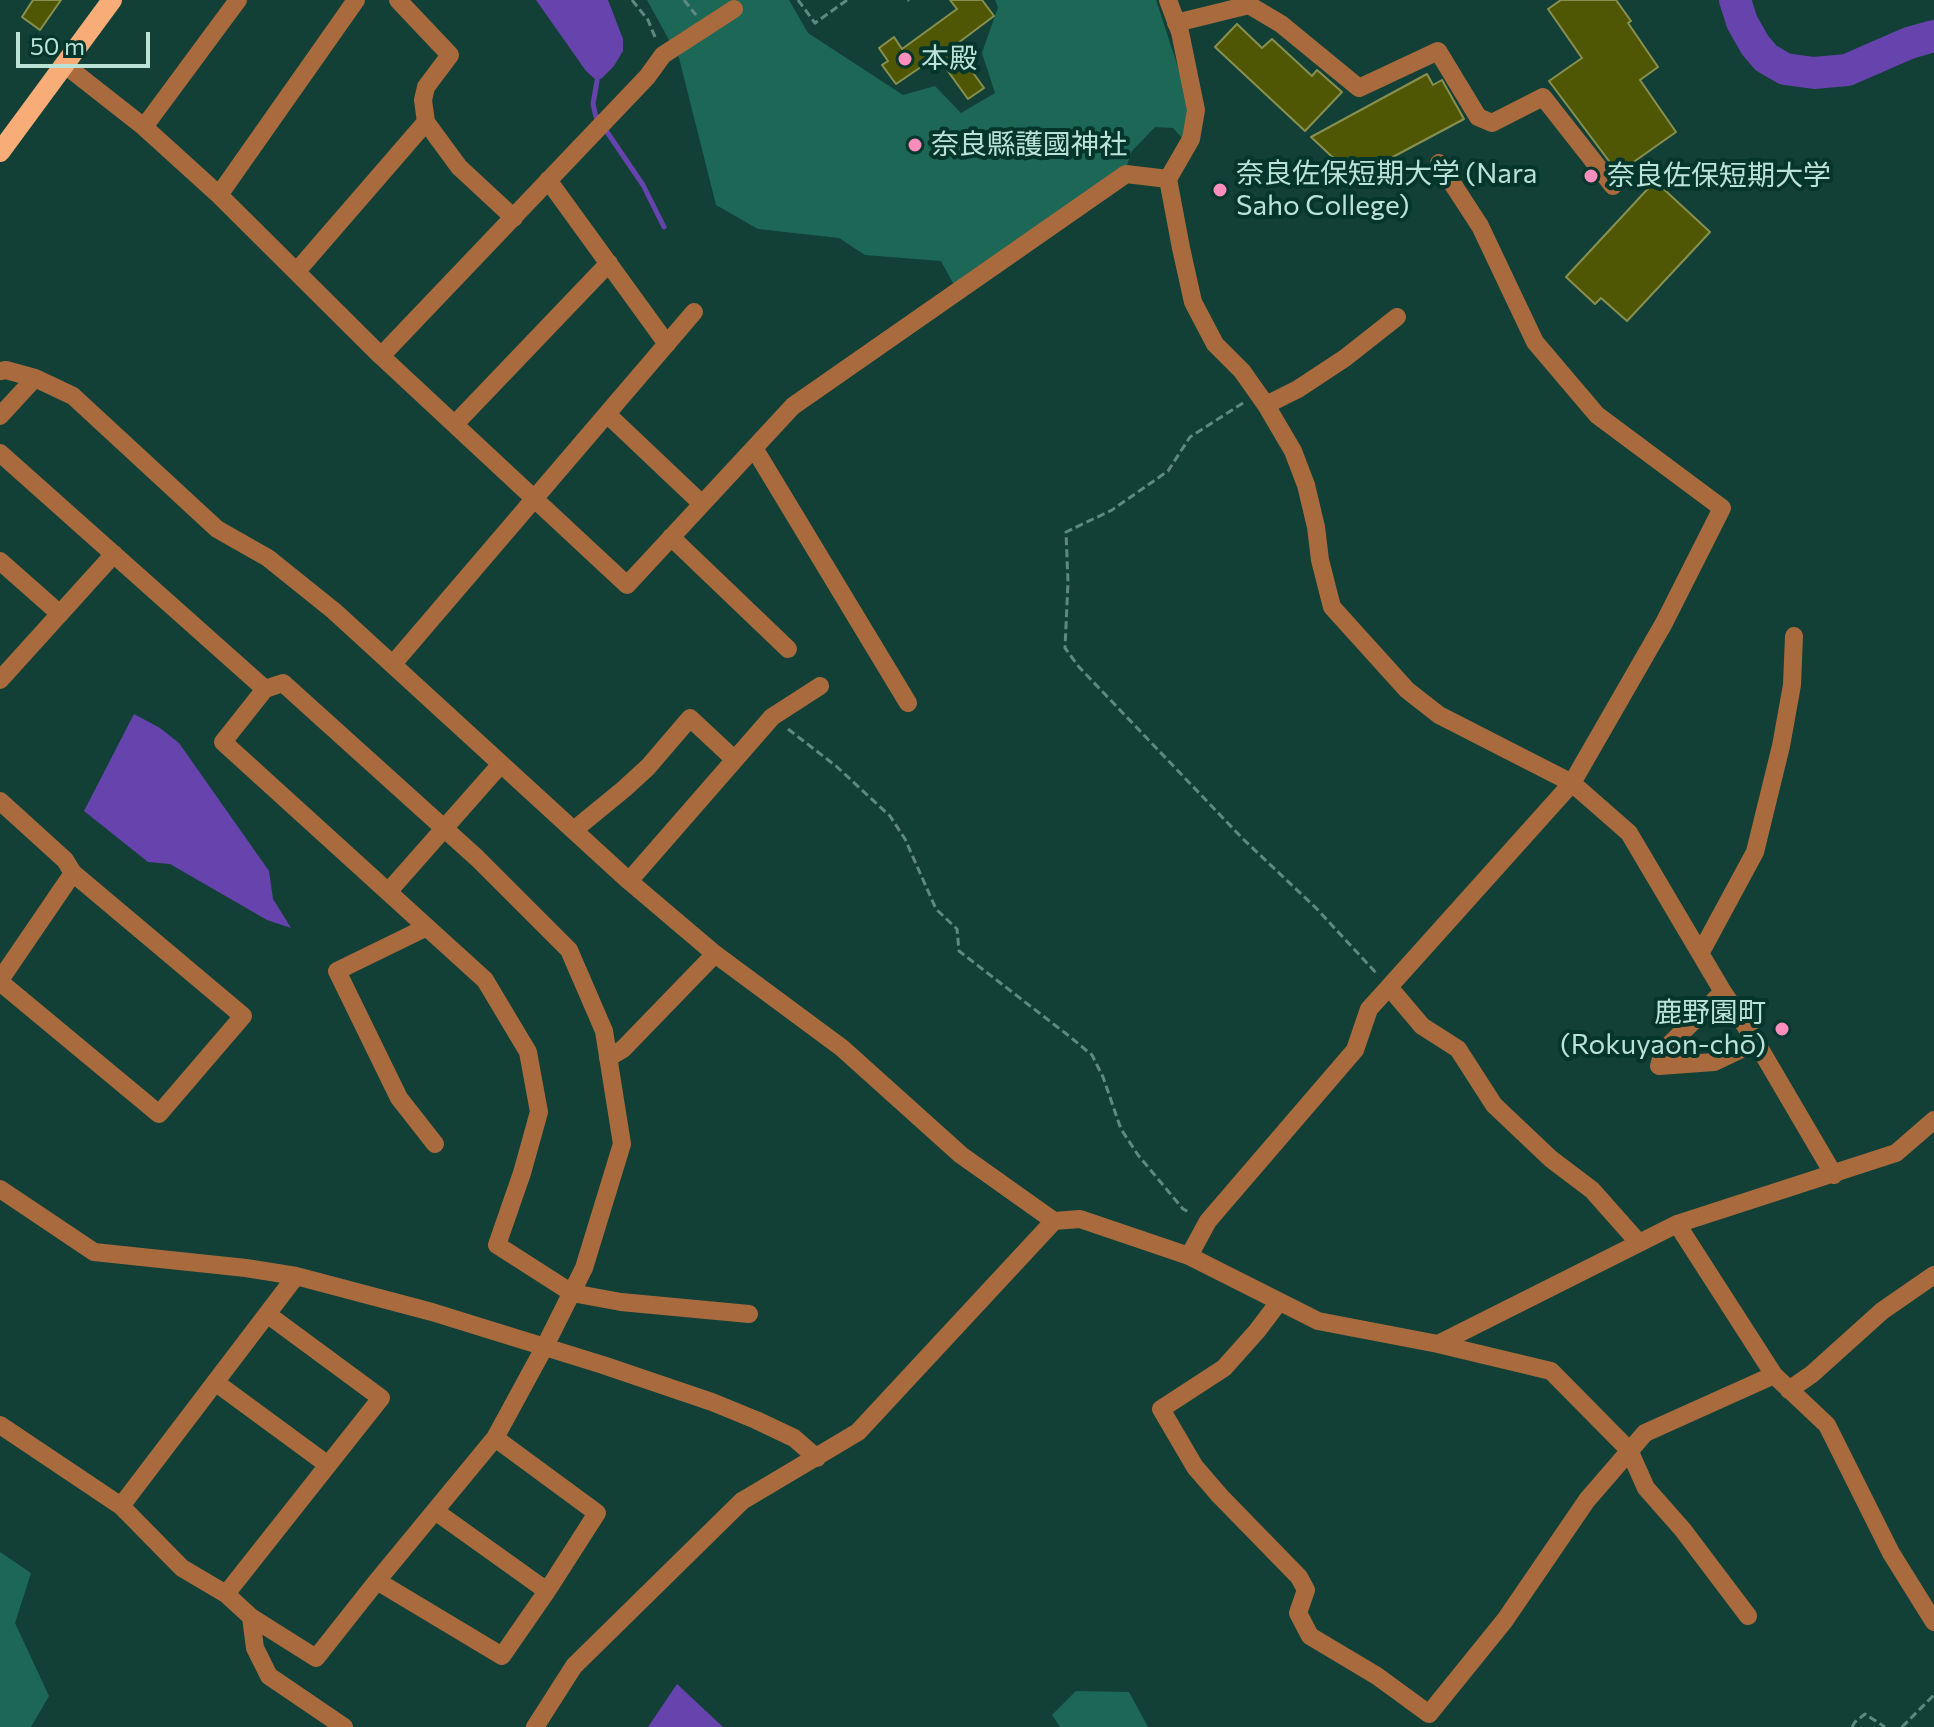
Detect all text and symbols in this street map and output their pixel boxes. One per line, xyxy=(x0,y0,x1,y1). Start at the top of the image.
scale bar xyxy=(20,16,154,66)
text: 50 m xyxy=(30,31,85,60)
place label: 本殿 xyxy=(921,42,977,76)
marker: 本殿 xyxy=(896,50,914,68)
place label: 奈良縣護國神社 xyxy=(931,128,1127,162)
marker: 奈良縣護國神社 xyxy=(906,136,924,154)
place label: 奈良佐保短期大学 (Nara Saho College) xyxy=(1236,157,1537,223)
place label: 奈良佐保短期大学 xyxy=(1607,159,1831,193)
marker: 奈良佐保短期大学 xyxy=(1582,167,1600,185)
marker: 奈良佐保短期大学 (Nara Saho College) xyxy=(1211,181,1229,199)
place label: 鹿野園町 (Rokuyaon-chō) xyxy=(1560,996,1766,1062)
marker: 鹿野園町 (Rokuyaon-chō) xyxy=(1773,1020,1791,1038)

